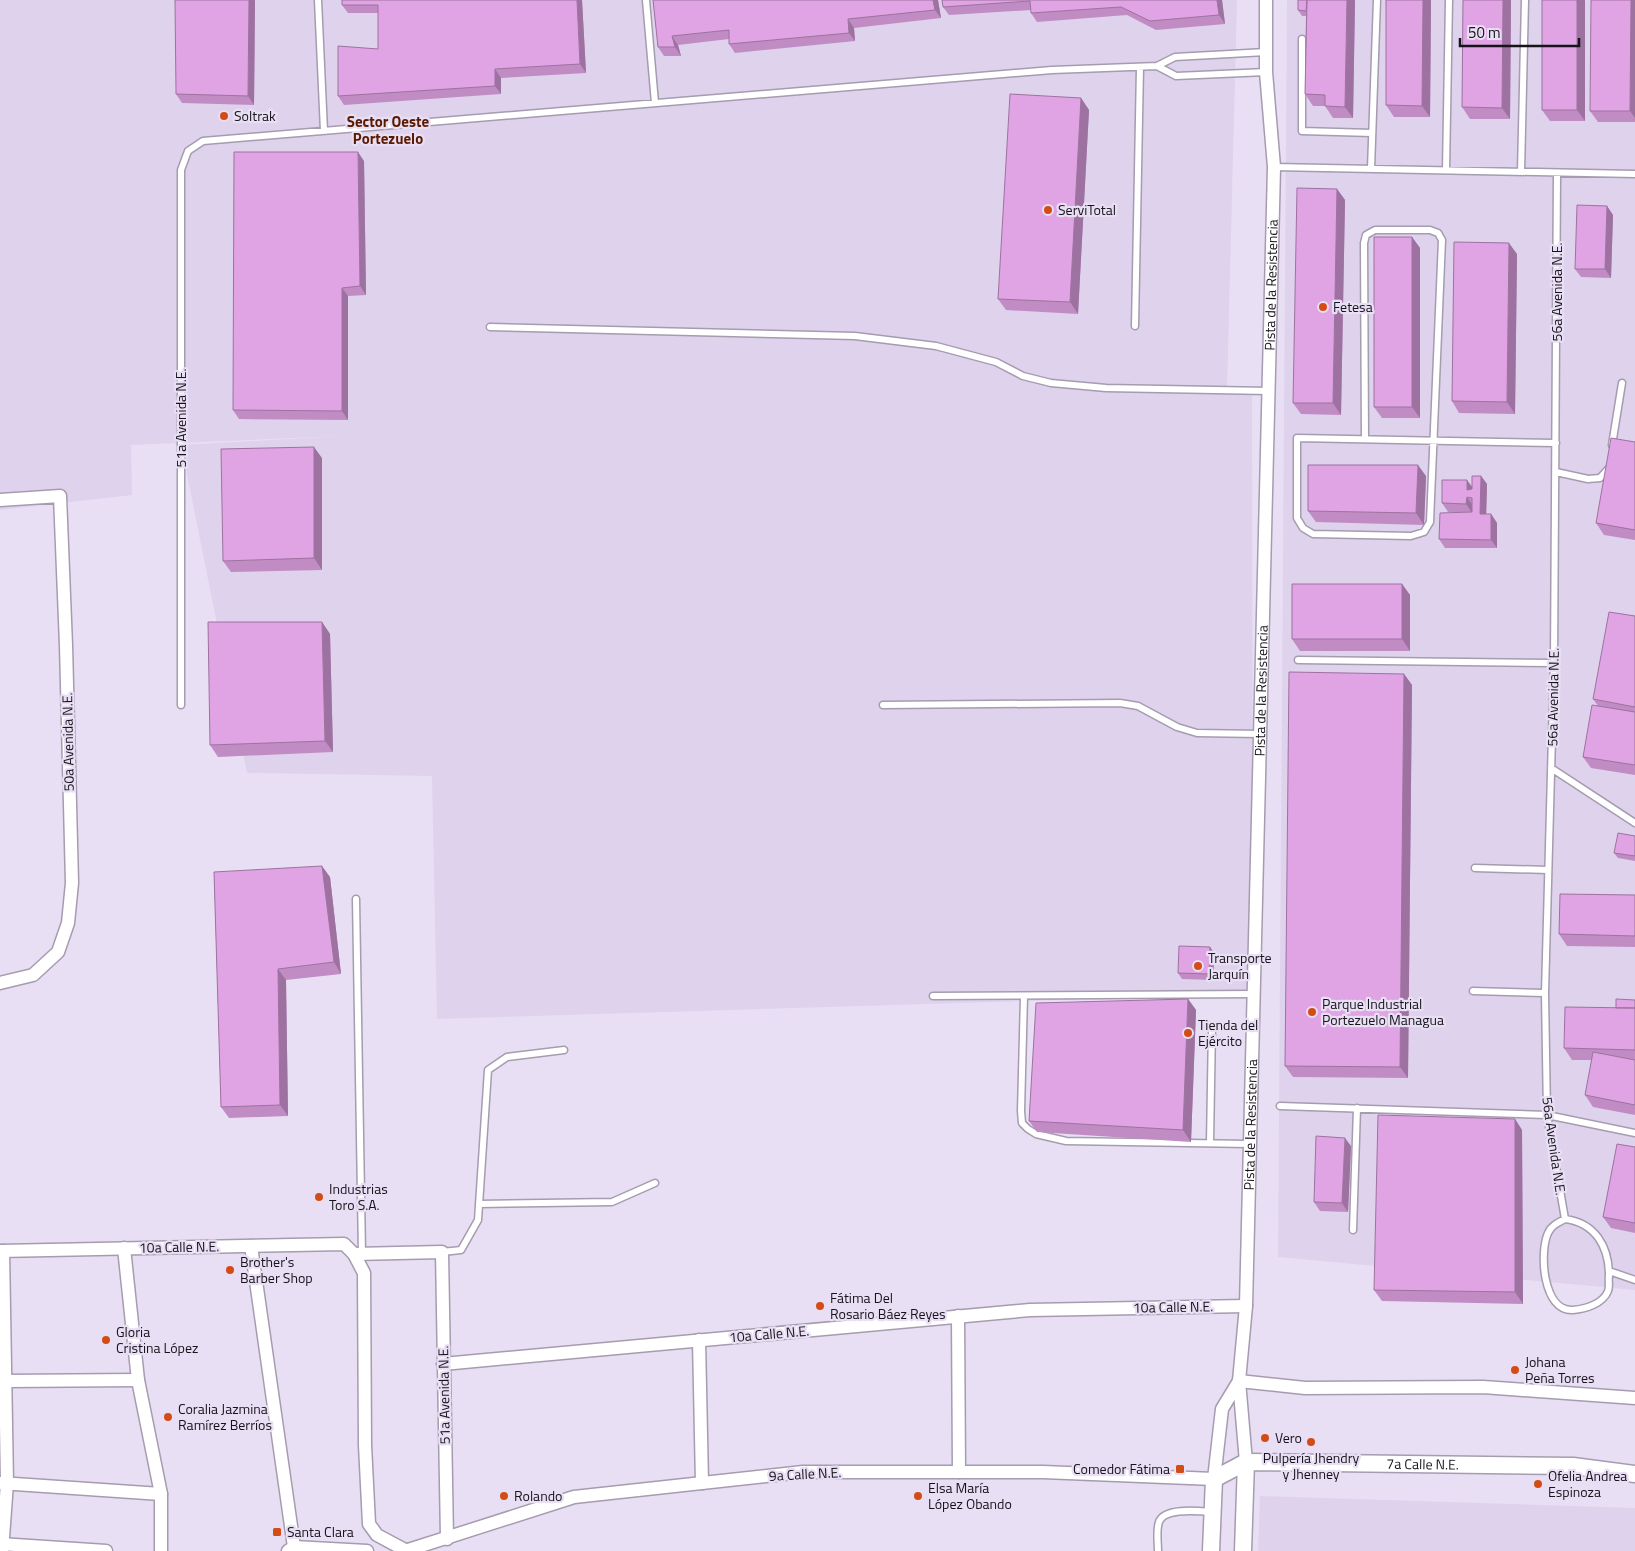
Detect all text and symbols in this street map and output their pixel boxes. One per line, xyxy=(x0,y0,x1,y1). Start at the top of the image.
scale bar xyxy=(1460,15,1579,47)
text: 50 m xyxy=(1468,21,1501,44)
place label: Soltrak xyxy=(234,105,276,126)
marker: Soltrak xyxy=(218,110,230,122)
district label: Sector Oeste Portezuelo xyxy=(347,110,430,150)
place label: ServiTotal xyxy=(1058,199,1116,220)
marker: ServiTotal xyxy=(1042,204,1054,216)
street label: Pista de la Resistencia xyxy=(1258,219,1283,351)
street label: 56a Avenida N.E. xyxy=(1546,243,1567,341)
place label: Fetesa xyxy=(1333,296,1373,317)
marker: Fetesa xyxy=(1317,301,1329,313)
street label: 51a Avenida N.E. xyxy=(170,369,191,467)
street label: Pista de la Resistencia xyxy=(1249,625,1273,757)
street label: 56a Avenida N.E. xyxy=(1541,647,1564,747)
street label: 50a Avenida N.E. xyxy=(56,692,79,792)
place label: Transporte Jarquín xyxy=(1208,947,1272,984)
marker: Transporte Jarquín xyxy=(1192,960,1204,972)
place label: Parque Industrial Portezuelo Managua xyxy=(1322,993,1444,1030)
marker: Parque Industrial Portezuelo Managua xyxy=(1306,1006,1318,1018)
place label: Tienda del Ejército xyxy=(1198,1014,1258,1051)
marker: Tienda del Ejército xyxy=(1182,1027,1194,1039)
street label: Pista de la Resistencia xyxy=(1238,1059,1262,1191)
street label: 56a Avenida N.E. xyxy=(1537,1096,1572,1196)
place label: Industrias Toro S.A. xyxy=(329,1178,388,1215)
marker: Industrias Toro S.A. xyxy=(313,1191,325,1203)
street label: 10a Calle N.E. xyxy=(139,1235,219,1258)
place label: Brother's Barber Shop xyxy=(240,1251,313,1288)
marker: Brother's Barber Shop xyxy=(224,1264,236,1276)
place label: Fátima Del Rosario Báez Reyes xyxy=(830,1287,946,1324)
street label: 10a Calle N.E. xyxy=(1133,1295,1213,1318)
marker: Fátima Del Rosario Báez Reyes xyxy=(814,1300,826,1312)
street label: 10a Calle N.E. xyxy=(728,1320,810,1347)
place label: Gloria Cristina López xyxy=(116,1321,198,1358)
marker: Gloria Cristina López xyxy=(100,1334,112,1346)
street label: 51a Avenida N.E. xyxy=(432,1345,455,1445)
place label: Johana Peña Torres xyxy=(1525,1351,1595,1388)
marker: Johana Peña Torres xyxy=(1509,1364,1521,1376)
place label: Coralia Jazmina Ramírez Berríos xyxy=(178,1398,272,1435)
marker: Coralia Jazmina Ramírez Berríos xyxy=(162,1411,174,1423)
place label: Vero xyxy=(1275,1427,1302,1448)
marker: Vero xyxy=(1259,1432,1271,1444)
marker: Pulpería Jhendry y Jhenney xyxy=(1305,1436,1317,1448)
place label: Pulpería Jhendry y Jhenney xyxy=(1263,1447,1360,1484)
street label: 7a Calle N.E. xyxy=(1386,1453,1459,1475)
place label: Comedor Fátima xyxy=(1073,1458,1170,1479)
street label: 9a Calle N.E. xyxy=(768,1461,842,1486)
marker: Comedor Fátima xyxy=(1174,1463,1186,1475)
place label: Ofelia Andrea Espinoza xyxy=(1548,1465,1627,1502)
place label: Elsa María López Obando xyxy=(928,1477,1012,1514)
marker: Ofelia Andrea Espinoza xyxy=(1532,1478,1544,1490)
place label: Rolando xyxy=(514,1485,562,1506)
marker: Rolando xyxy=(498,1490,510,1502)
marker: Elsa María López Obando xyxy=(912,1490,924,1502)
place label: Santa Clara xyxy=(287,1521,354,1542)
marker: Santa Clara xyxy=(271,1526,283,1538)

